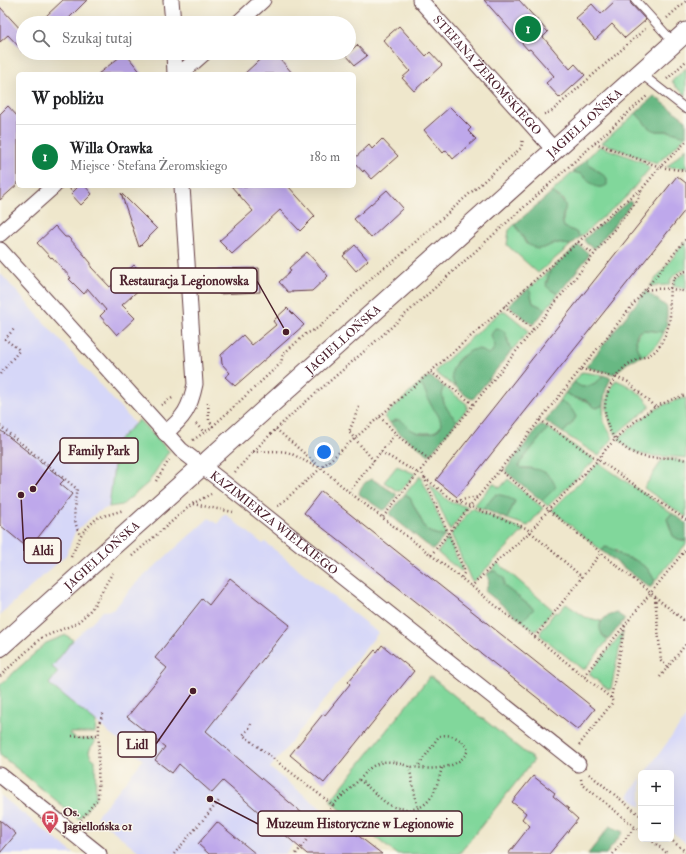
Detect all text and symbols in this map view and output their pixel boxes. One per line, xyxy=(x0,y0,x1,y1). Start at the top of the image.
street label: STEFANA ŻEROMSKIEGO xyxy=(430,12,545,138)
pin: 1 xyxy=(515,14,541,44)
search box xyxy=(16,16,356,60)
icon: search xyxy=(30,27,52,49)
text: Szukaj tutaj xyxy=(62,29,132,48)
street label: JAGIELLOŃSKA xyxy=(543,85,626,161)
text: W pobliżu xyxy=(32,88,104,109)
text: Willa Orawka xyxy=(70,139,153,158)
text: 1 xyxy=(43,149,47,165)
text: 180 m xyxy=(310,149,340,165)
text: Miejsce · Stefana Żeromskiego xyxy=(70,158,227,174)
callout: Restauracja Legionowska xyxy=(111,268,257,293)
text: Restauracja Legionowska xyxy=(119,273,249,290)
street label: JAGIELLOŃSKA xyxy=(302,301,384,378)
callout: Family Park xyxy=(60,438,138,463)
your location xyxy=(314,442,334,462)
text: Family Park xyxy=(68,443,131,460)
street label: KAZIMIERZA WIELKIEGO xyxy=(207,468,341,578)
street label: JAGIELLOŃSKA xyxy=(60,518,143,594)
callout: Aldi xyxy=(24,538,61,563)
text: Aldi xyxy=(31,543,54,559)
callout: Lidl xyxy=(118,732,156,757)
text: Lidl xyxy=(126,737,149,753)
map controls xyxy=(638,770,674,842)
button: + xyxy=(638,770,674,806)
place label: Os. Jagiellońska 01 xyxy=(62,805,132,834)
button: − xyxy=(638,806,674,842)
bus stop icon: Os. Jagiellońska 01 xyxy=(40,809,60,834)
callout: Muzeum Historyczne w Legionowie xyxy=(258,811,462,836)
text: Muzeum Historyczne w Legionowie xyxy=(265,816,454,833)

